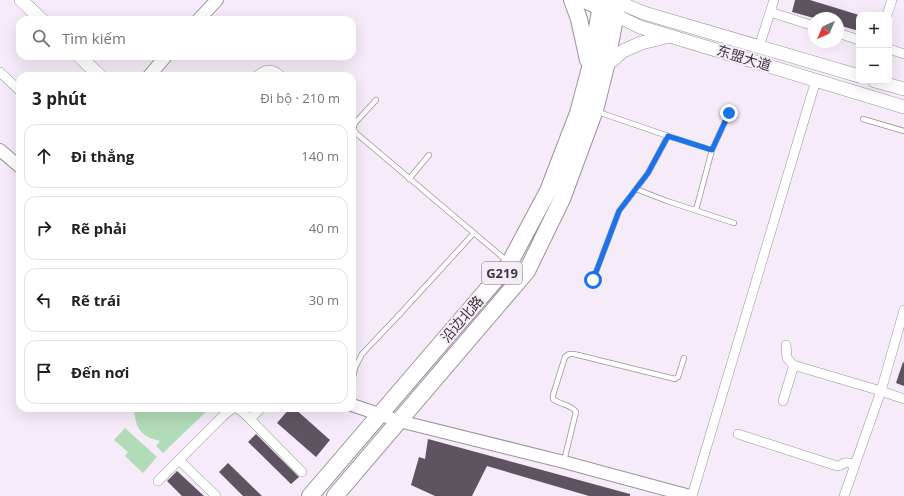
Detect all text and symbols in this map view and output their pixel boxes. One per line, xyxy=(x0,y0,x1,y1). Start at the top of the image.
north arrow xyxy=(808,12,844,48)
map controls xyxy=(856,12,892,84)
button: + xyxy=(856,12,892,48)
search box xyxy=(16,16,356,60)
icon: search xyxy=(30,27,52,49)
text: Tìm kiếm xyxy=(62,28,126,48)
street label: 东盟大道 xyxy=(715,40,774,75)
button: − xyxy=(856,48,892,84)
text: 3 phút xyxy=(32,87,87,110)
text: Đi bộ · 210 m xyxy=(260,89,340,107)
route end xyxy=(720,104,738,122)
icon: ahead xyxy=(33,145,55,167)
text: Đi thẳng xyxy=(71,146,134,166)
text: 140 m xyxy=(301,147,339,165)
icon: right xyxy=(33,217,55,239)
text: Rẽ phải xyxy=(71,218,127,238)
text: 40 m xyxy=(309,219,339,237)
road number: G219 xyxy=(482,262,522,284)
route start xyxy=(584,271,602,289)
icon: left xyxy=(33,289,55,311)
text: Rẽ trái xyxy=(71,290,121,310)
text: 30 m xyxy=(309,291,339,309)
street label: 沿边北路 xyxy=(436,291,487,346)
icon: arrive xyxy=(33,361,55,383)
text: Đến nơi xyxy=(71,362,129,382)

